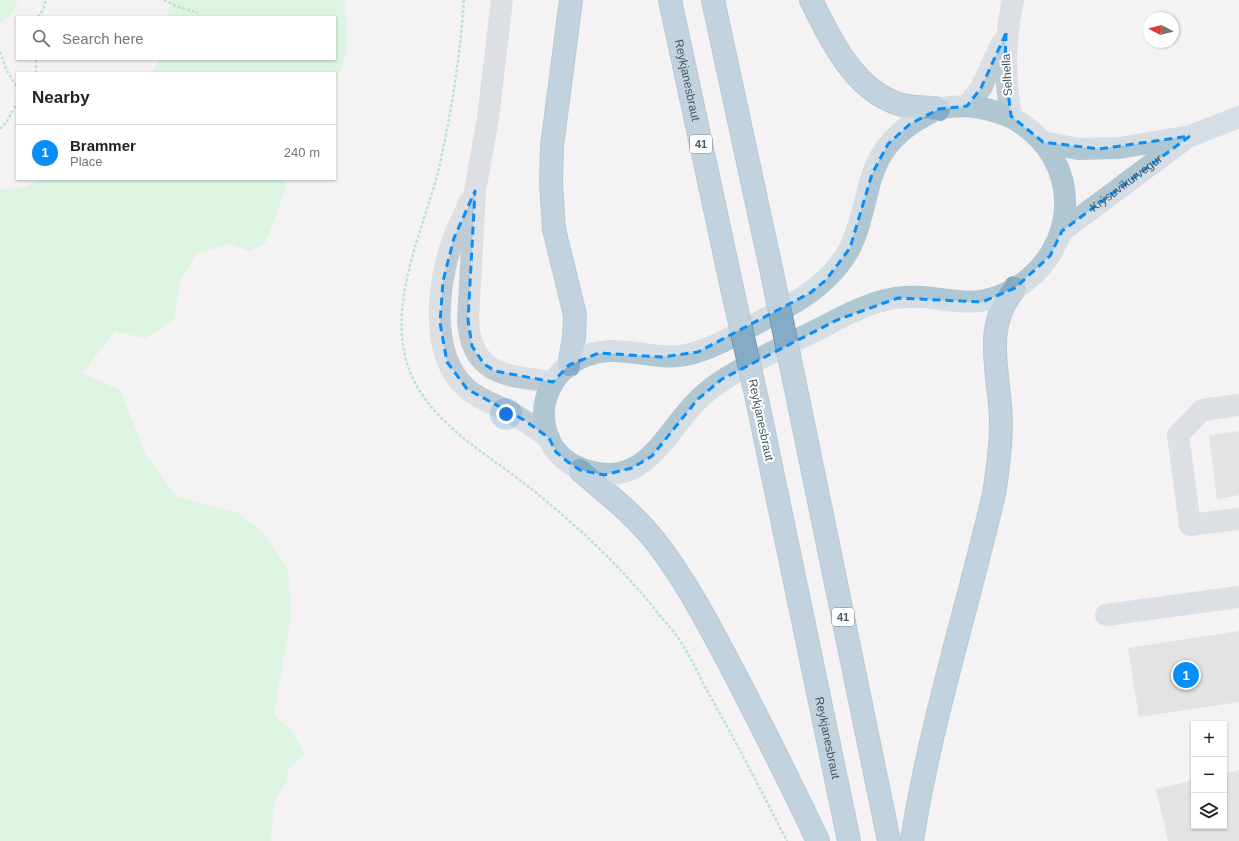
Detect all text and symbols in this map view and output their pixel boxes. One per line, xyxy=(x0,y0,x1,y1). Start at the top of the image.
north arrow xyxy=(1143,12,1179,48)
search box xyxy=(16,16,336,60)
icon: search xyxy=(30,27,52,49)
text: Search here xyxy=(62,30,144,47)
street label: Reykjanesbraut xyxy=(672,38,703,123)
street label: Selhella xyxy=(999,53,1015,97)
text: Nearby xyxy=(32,88,90,107)
road number: 41 xyxy=(690,135,712,153)
text: Brammer xyxy=(70,137,136,154)
text: 1 xyxy=(41,145,49,160)
text: 240 m xyxy=(284,145,320,160)
street label: Krýsuvíkurvegur xyxy=(1087,152,1165,215)
text: Place xyxy=(70,154,103,169)
street label: Reykjanesbraut xyxy=(745,378,777,463)
your location xyxy=(496,404,516,424)
road number: 41 xyxy=(832,608,854,626)
pin: 1 xyxy=(1173,660,1199,690)
street label: Reykjanesbraut xyxy=(812,696,843,781)
map controls xyxy=(1191,721,1227,829)
button: + xyxy=(1191,721,1227,757)
button: − xyxy=(1191,757,1227,793)
button: layers xyxy=(1191,793,1227,829)

